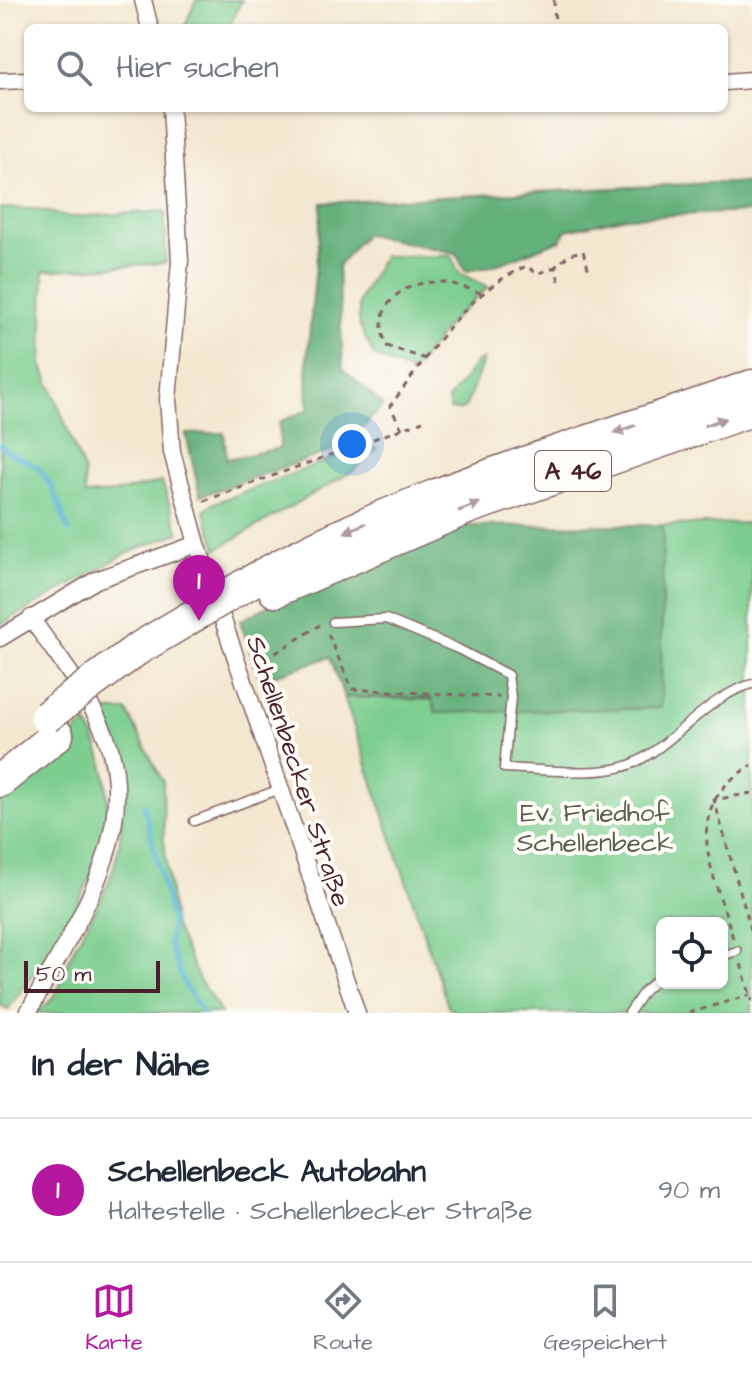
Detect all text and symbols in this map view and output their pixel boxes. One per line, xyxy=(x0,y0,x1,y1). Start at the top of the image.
search box xyxy=(24,24,728,112)
icon: search xyxy=(52,46,96,90)
text: Hier suchen xyxy=(116,47,279,89)
one-way arrow xyxy=(703,416,727,428)
one-way arrow xyxy=(613,423,637,435)
your location xyxy=(332,424,372,464)
road number: A 46 xyxy=(535,451,611,491)
one-way arrow xyxy=(457,500,481,513)
one-way arrow xyxy=(344,522,367,535)
pin: 1 xyxy=(173,555,225,621)
street label: Schellenbecker Straße xyxy=(237,631,359,911)
park label: Ev. Friedhof Schellenbeck xyxy=(517,795,673,861)
map controls xyxy=(656,917,728,989)
button: locate xyxy=(656,917,728,989)
scale bar xyxy=(24,957,160,993)
text: 50 m xyxy=(36,959,91,990)
text: In der Nähe xyxy=(32,1041,210,1089)
text: Schellenbeck Autobahn xyxy=(108,1151,426,1193)
text: 1 xyxy=(56,1172,60,1208)
text: 90 m xyxy=(658,1172,720,1208)
text: Haltestelle · Schellenbecker Straße xyxy=(108,1193,533,1229)
tab: Karte xyxy=(85,1279,143,1358)
tab: Route xyxy=(313,1279,373,1358)
tab: Gespeichert xyxy=(543,1279,667,1358)

